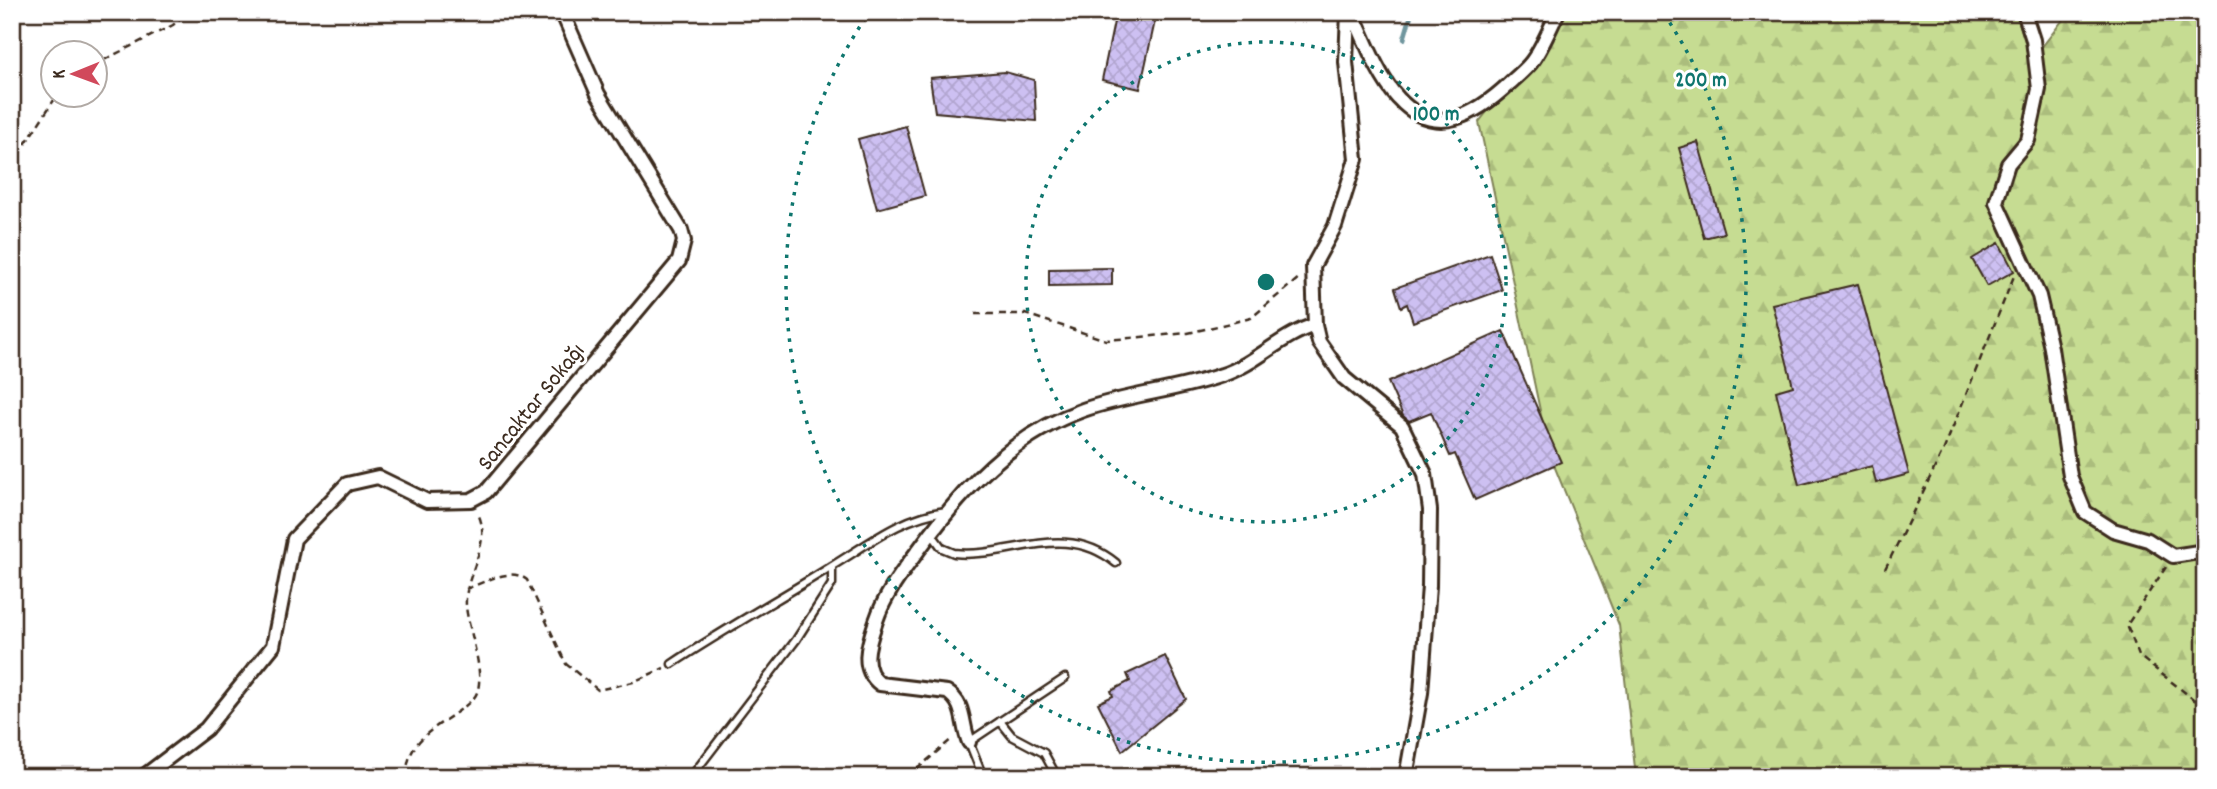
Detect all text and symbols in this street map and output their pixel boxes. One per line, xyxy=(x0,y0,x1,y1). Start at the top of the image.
north arrow xyxy=(38,38,108,108)
text: 200 m xyxy=(1675,67,1727,97)
text: K xyxy=(47,69,74,79)
text: 100 m xyxy=(1413,101,1459,131)
centre of rings xyxy=(1254,270,1278,294)
street label: Sancaktar Sokağı xyxy=(470,337,594,479)

